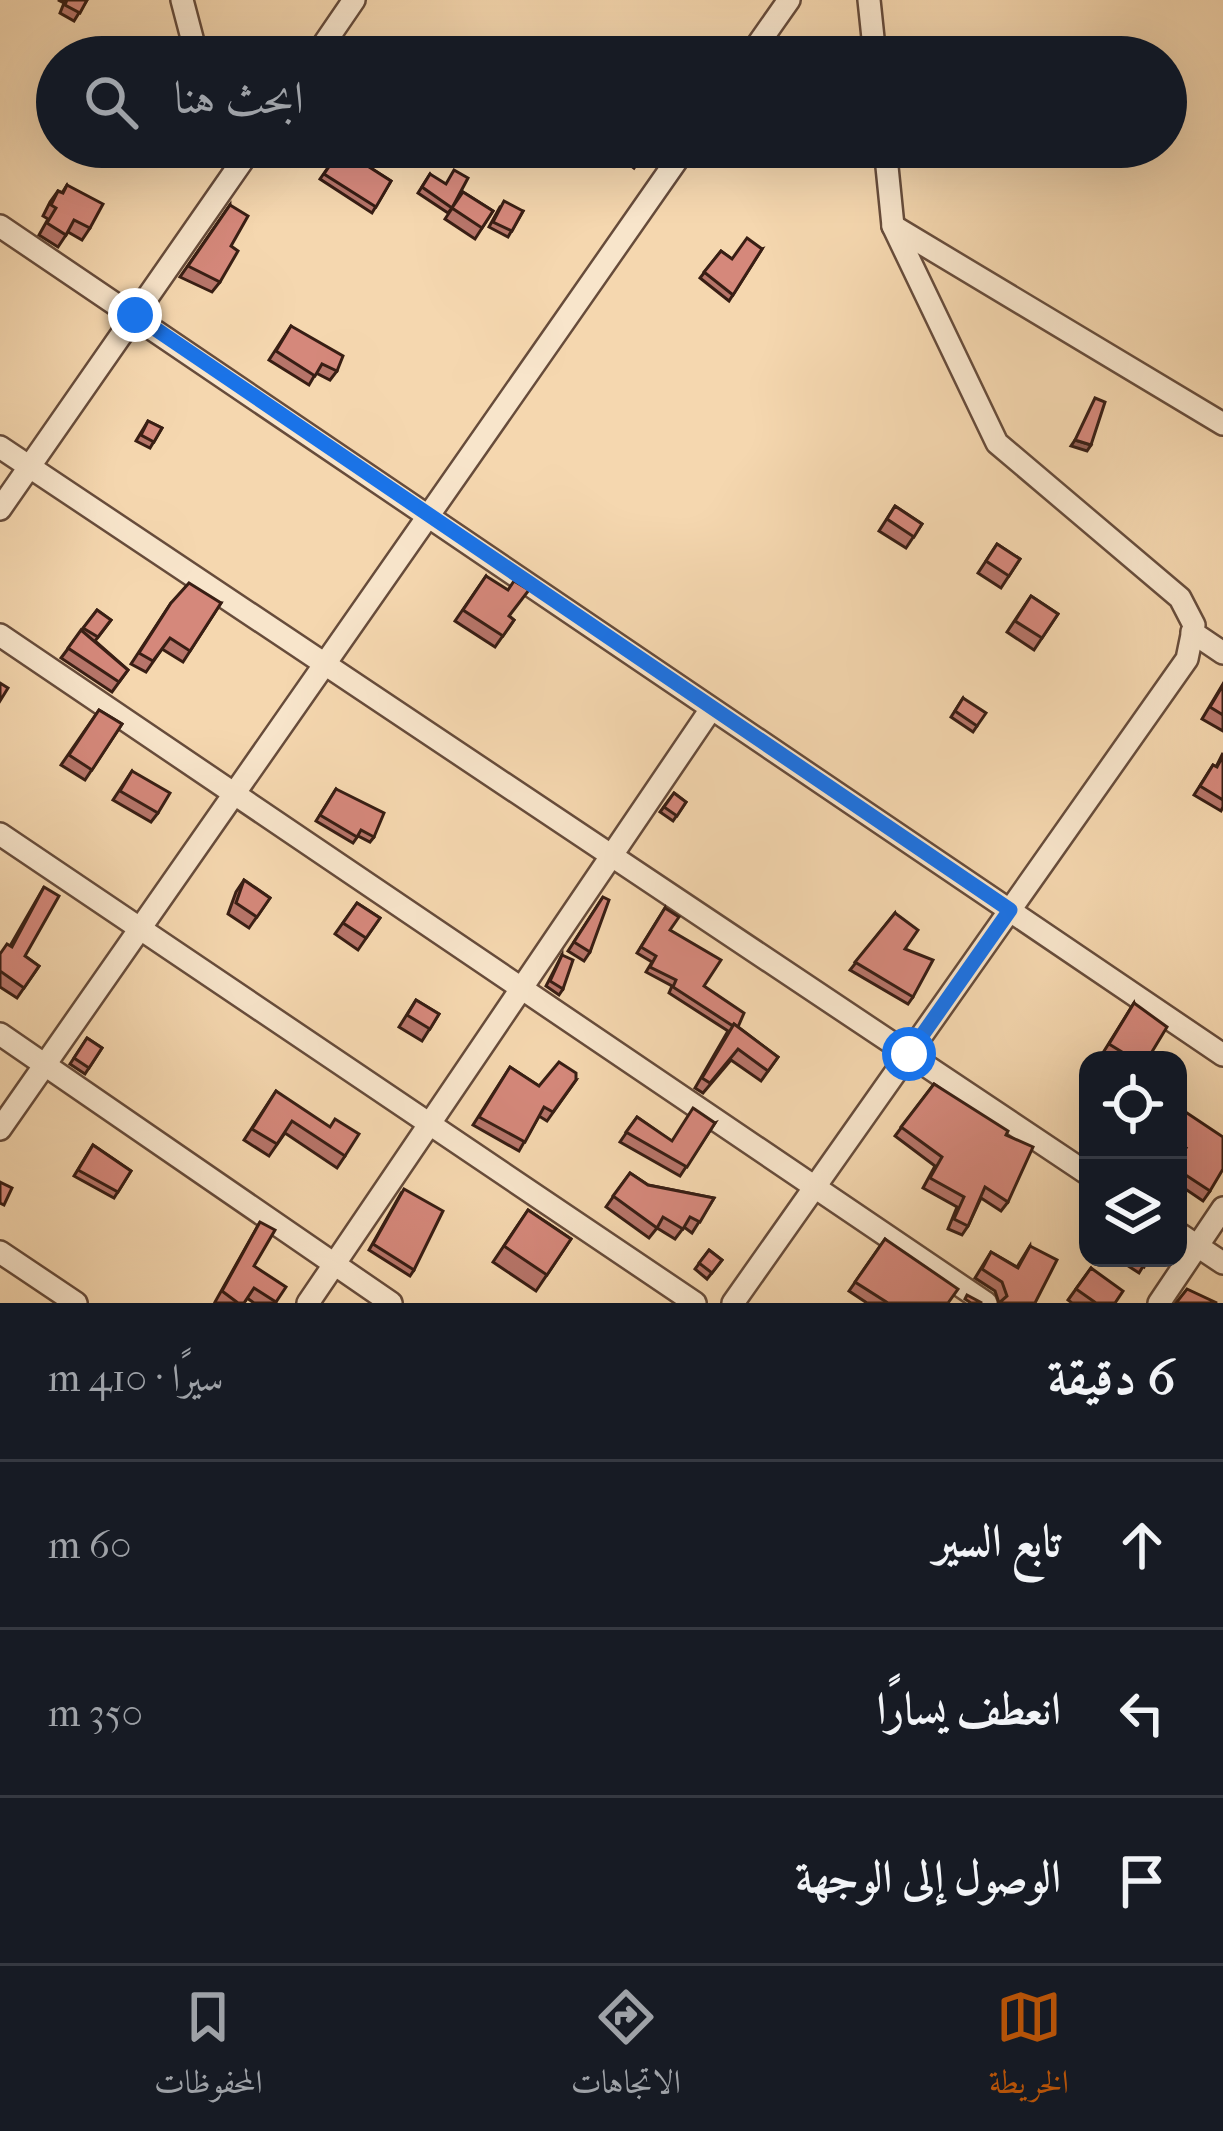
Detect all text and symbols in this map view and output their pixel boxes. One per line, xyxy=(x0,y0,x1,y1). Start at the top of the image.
search box xyxy=(36,36,1187,168)
icon: search xyxy=(78,69,144,135)
text: ابحث هنا xyxy=(174,72,304,125)
route end xyxy=(108,288,162,342)
route start xyxy=(882,1027,936,1081)
map controls xyxy=(1079,1051,1187,1267)
button: locate xyxy=(1079,1051,1187,1159)
button: layers xyxy=(1079,1159,1187,1267)
text: 6 دقيقة xyxy=(1047,1347,1175,1407)
text: سيرًا · 410 m xyxy=(48,1355,224,1401)
icon: ahead xyxy=(1109,1512,1175,1578)
text: تابع السير xyxy=(934,1515,1061,1568)
text: 60 m xyxy=(48,1522,131,1568)
icon: left xyxy=(1109,1680,1175,1746)
text: انعطف يسارًا xyxy=(877,1683,1061,1736)
text: 350 m xyxy=(48,1690,143,1736)
icon: arrive xyxy=(1109,1848,1175,1914)
text: الوصول إلى الوجهة xyxy=(795,1851,1061,1904)
tab: المحفوظات xyxy=(154,1984,263,2114)
tab: الاتجاهات xyxy=(571,1984,681,2114)
tab: الخريطة xyxy=(989,1984,1069,2114)

